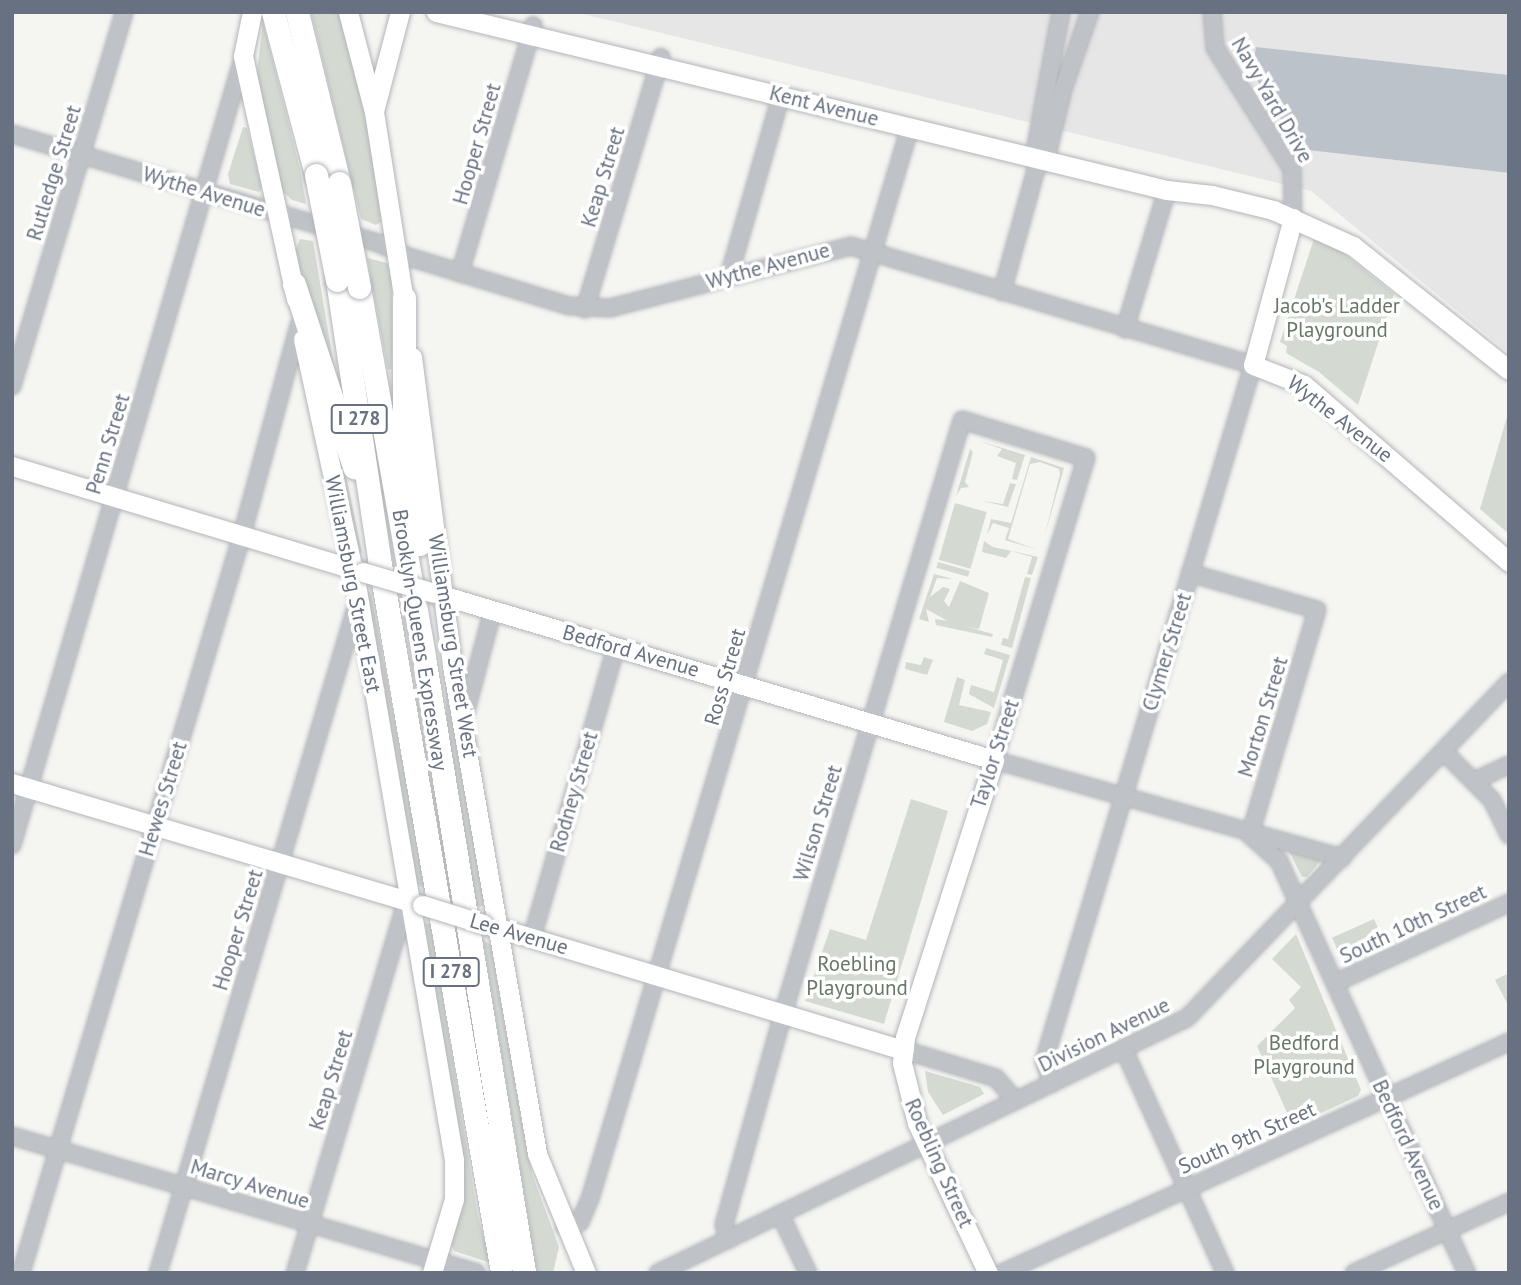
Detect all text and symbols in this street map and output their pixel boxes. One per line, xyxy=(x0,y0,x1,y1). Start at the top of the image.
street label: Navy Yard Drive xyxy=(1226,32,1318,168)
street label: Hooper Street xyxy=(448,80,506,208)
street label: Kent Avenue xyxy=(766,80,882,132)
street label: Rutledge Street xyxy=(21,102,87,244)
street label: Keap Street xyxy=(576,124,630,230)
street label: Wythe Avenue xyxy=(139,161,269,223)
street label: Wythe Avenue xyxy=(703,237,833,295)
park label: Jacob's Ladder Playground xyxy=(1274,293,1400,343)
street label: Wythe Avenue xyxy=(1282,370,1398,468)
street label: Penn Street xyxy=(81,391,135,497)
road number: I 278 xyxy=(329,404,389,434)
street label: Williamsburg Street East xyxy=(320,473,386,695)
street label: Brooklyn-Queens Expressway xyxy=(387,508,453,772)
street label: Williamsburg Street West xyxy=(423,532,483,760)
street label: Clymer Street xyxy=(1137,590,1197,714)
street label: Bedford Avenue xyxy=(559,619,703,683)
street label: Ross Street xyxy=(699,626,751,728)
street label: Morton Street xyxy=(1233,654,1293,780)
street label: Taylor Street xyxy=(965,696,1025,812)
street label: Rodney Street xyxy=(545,729,603,855)
street label: Hewes Street xyxy=(134,739,192,859)
street label: Wilson Street xyxy=(788,762,848,884)
street label: Hooper Street xyxy=(208,867,268,993)
street label: South 10th Street xyxy=(1336,879,1490,969)
street label: Lee Avenue xyxy=(467,908,571,960)
park label: Roebling Playground xyxy=(806,951,908,1001)
road number: I 278 xyxy=(421,956,481,988)
street label: Division Avenue xyxy=(1034,992,1174,1078)
street label: Keap Street xyxy=(304,1027,358,1133)
park label: Bedford Playground xyxy=(1253,1030,1355,1080)
street label: Bedford Avenue xyxy=(1367,1076,1449,1214)
street label: Roebling Street xyxy=(899,1095,979,1231)
street label: South 9th Street xyxy=(1175,1097,1319,1179)
street label: Marcy Avenue xyxy=(187,1154,313,1214)

